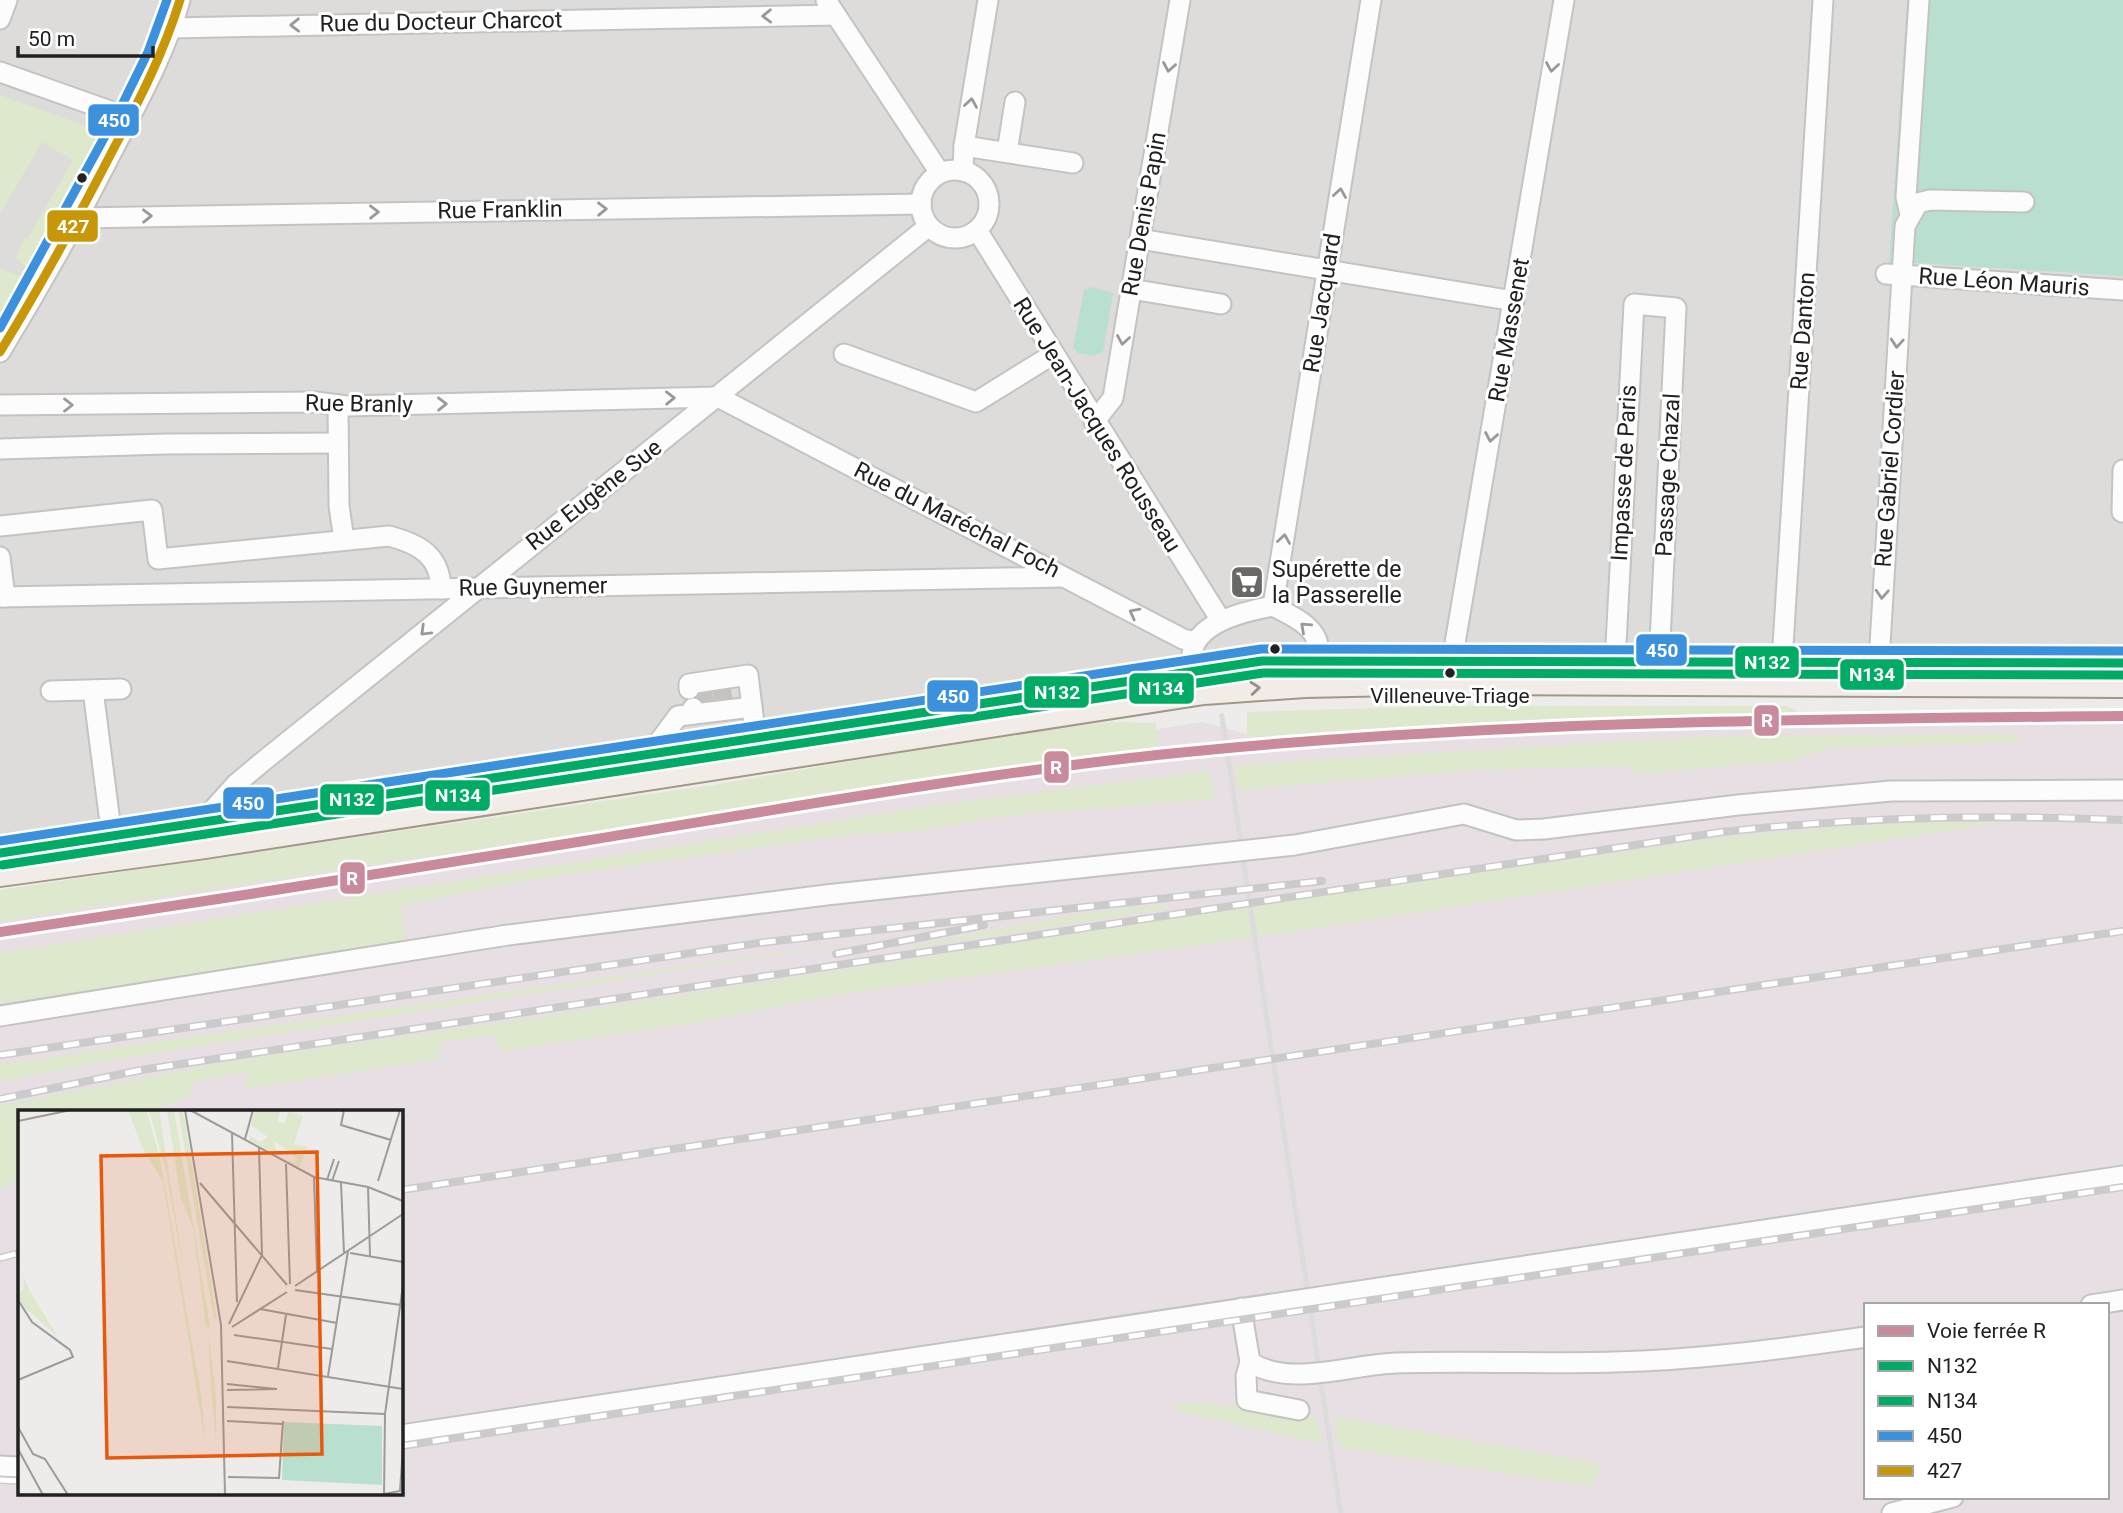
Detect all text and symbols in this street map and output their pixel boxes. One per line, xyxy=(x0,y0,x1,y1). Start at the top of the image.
street label: Rue du Docteur Charcot xyxy=(319,6,563,38)
one-way arrow xyxy=(761,8,772,24)
scale bar xyxy=(18,14,152,58)
one-way arrow xyxy=(289,17,300,33)
text: 50 m xyxy=(28,27,75,51)
one-way arrow xyxy=(1162,61,1177,73)
one-way arrow xyxy=(1545,61,1560,73)
one-way arrow xyxy=(963,97,978,109)
line badge: 450 xyxy=(87,103,140,137)
text: 450 xyxy=(98,109,130,132)
street label: Rue Denis Papin xyxy=(1116,130,1172,298)
unlabelled marker xyxy=(75,171,89,185)
one-way arrow xyxy=(1332,187,1347,199)
street label: Rue Franklin xyxy=(437,195,563,225)
one-way arrow xyxy=(597,201,608,217)
one-way arrow xyxy=(369,205,380,220)
one-way arrow xyxy=(142,208,153,223)
line badge: 427 xyxy=(46,209,99,243)
text: 427 xyxy=(57,215,89,238)
street label: Rue Jacquard xyxy=(1298,231,1346,375)
street label: Rue Massenet xyxy=(1483,256,1535,404)
street label: Rue Léon Mauris xyxy=(1918,263,2090,301)
street label: Rue Danton xyxy=(1785,271,1821,391)
street label: Rue Jean-Jacques Rousseau xyxy=(1007,293,1187,557)
one-way arrow xyxy=(1116,334,1131,346)
one-way arrow xyxy=(1890,338,1905,349)
street label: Rue Gabriel Cordier xyxy=(1870,370,1910,568)
street label: Impasse de Paris xyxy=(1606,384,1642,562)
street label: Rue Branly xyxy=(305,390,413,418)
one-way arrow xyxy=(665,391,676,406)
street label: Passage Chazal xyxy=(1650,393,1686,557)
one-way arrow xyxy=(438,396,448,412)
one-way arrow xyxy=(63,397,74,413)
one-way arrow xyxy=(1484,431,1499,443)
street label: Rue Eugène Sue xyxy=(521,434,667,556)
street label: Rue du Maréchal Foch xyxy=(850,456,1064,584)
one-way arrow xyxy=(1276,533,1291,545)
place label: Supérette de la Passerelle xyxy=(1272,556,1402,609)
supermarket icon: Supérette de la Passerelle xyxy=(1228,563,1266,601)
street label: Rue Guynemer xyxy=(458,572,608,602)
one-way arrow xyxy=(1875,589,1890,600)
one-way arrow xyxy=(1129,608,1141,621)
one-way arrow xyxy=(420,622,433,635)
one-way arrow xyxy=(1301,623,1314,635)
line badge: 450 xyxy=(1635,633,1688,667)
text: 450 xyxy=(1646,639,1678,662)
unlabelled marker xyxy=(1268,642,1282,656)
line badge: N132 xyxy=(1734,645,1800,679)
text: N132 xyxy=(1744,651,1790,674)
line badge: N134 xyxy=(1839,658,1905,691)
text: N134 xyxy=(1849,663,1895,686)
marker: Villeneuve-Triage xyxy=(1443,666,1457,680)
line badge: N134 xyxy=(1128,672,1195,705)
line badge: N132 xyxy=(1023,675,1090,709)
text: N134 xyxy=(1138,677,1184,700)
line badge: 450 xyxy=(926,679,979,713)
text: N132 xyxy=(1034,681,1080,704)
one-way arrow xyxy=(1250,681,1261,696)
place label: Villeneuve-Triage xyxy=(1370,684,1530,708)
text: 450 xyxy=(937,685,969,708)
line badge: R xyxy=(1753,704,1780,737)
text: R xyxy=(1761,709,1773,732)
line badge: R xyxy=(1043,750,1070,784)
text: R xyxy=(1050,756,1062,779)
line badge: N134 xyxy=(424,779,491,812)
line badge: N132 xyxy=(319,783,385,816)
text: N134 xyxy=(435,784,481,807)
line badge: 450 xyxy=(222,786,275,820)
text: N132 xyxy=(329,788,375,811)
text: 450 xyxy=(232,792,264,815)
line badge: R xyxy=(339,861,366,895)
text: R xyxy=(346,867,358,890)
inset map xyxy=(18,1110,402,1496)
legend xyxy=(1864,1303,2109,1499)
text: Voie ferrée R xyxy=(1927,1319,2046,1343)
text: N132 xyxy=(1927,1354,1978,1378)
text: N134 xyxy=(1927,1389,1978,1413)
text: 450 xyxy=(1927,1424,1962,1448)
text: 427 xyxy=(1927,1459,1962,1483)

